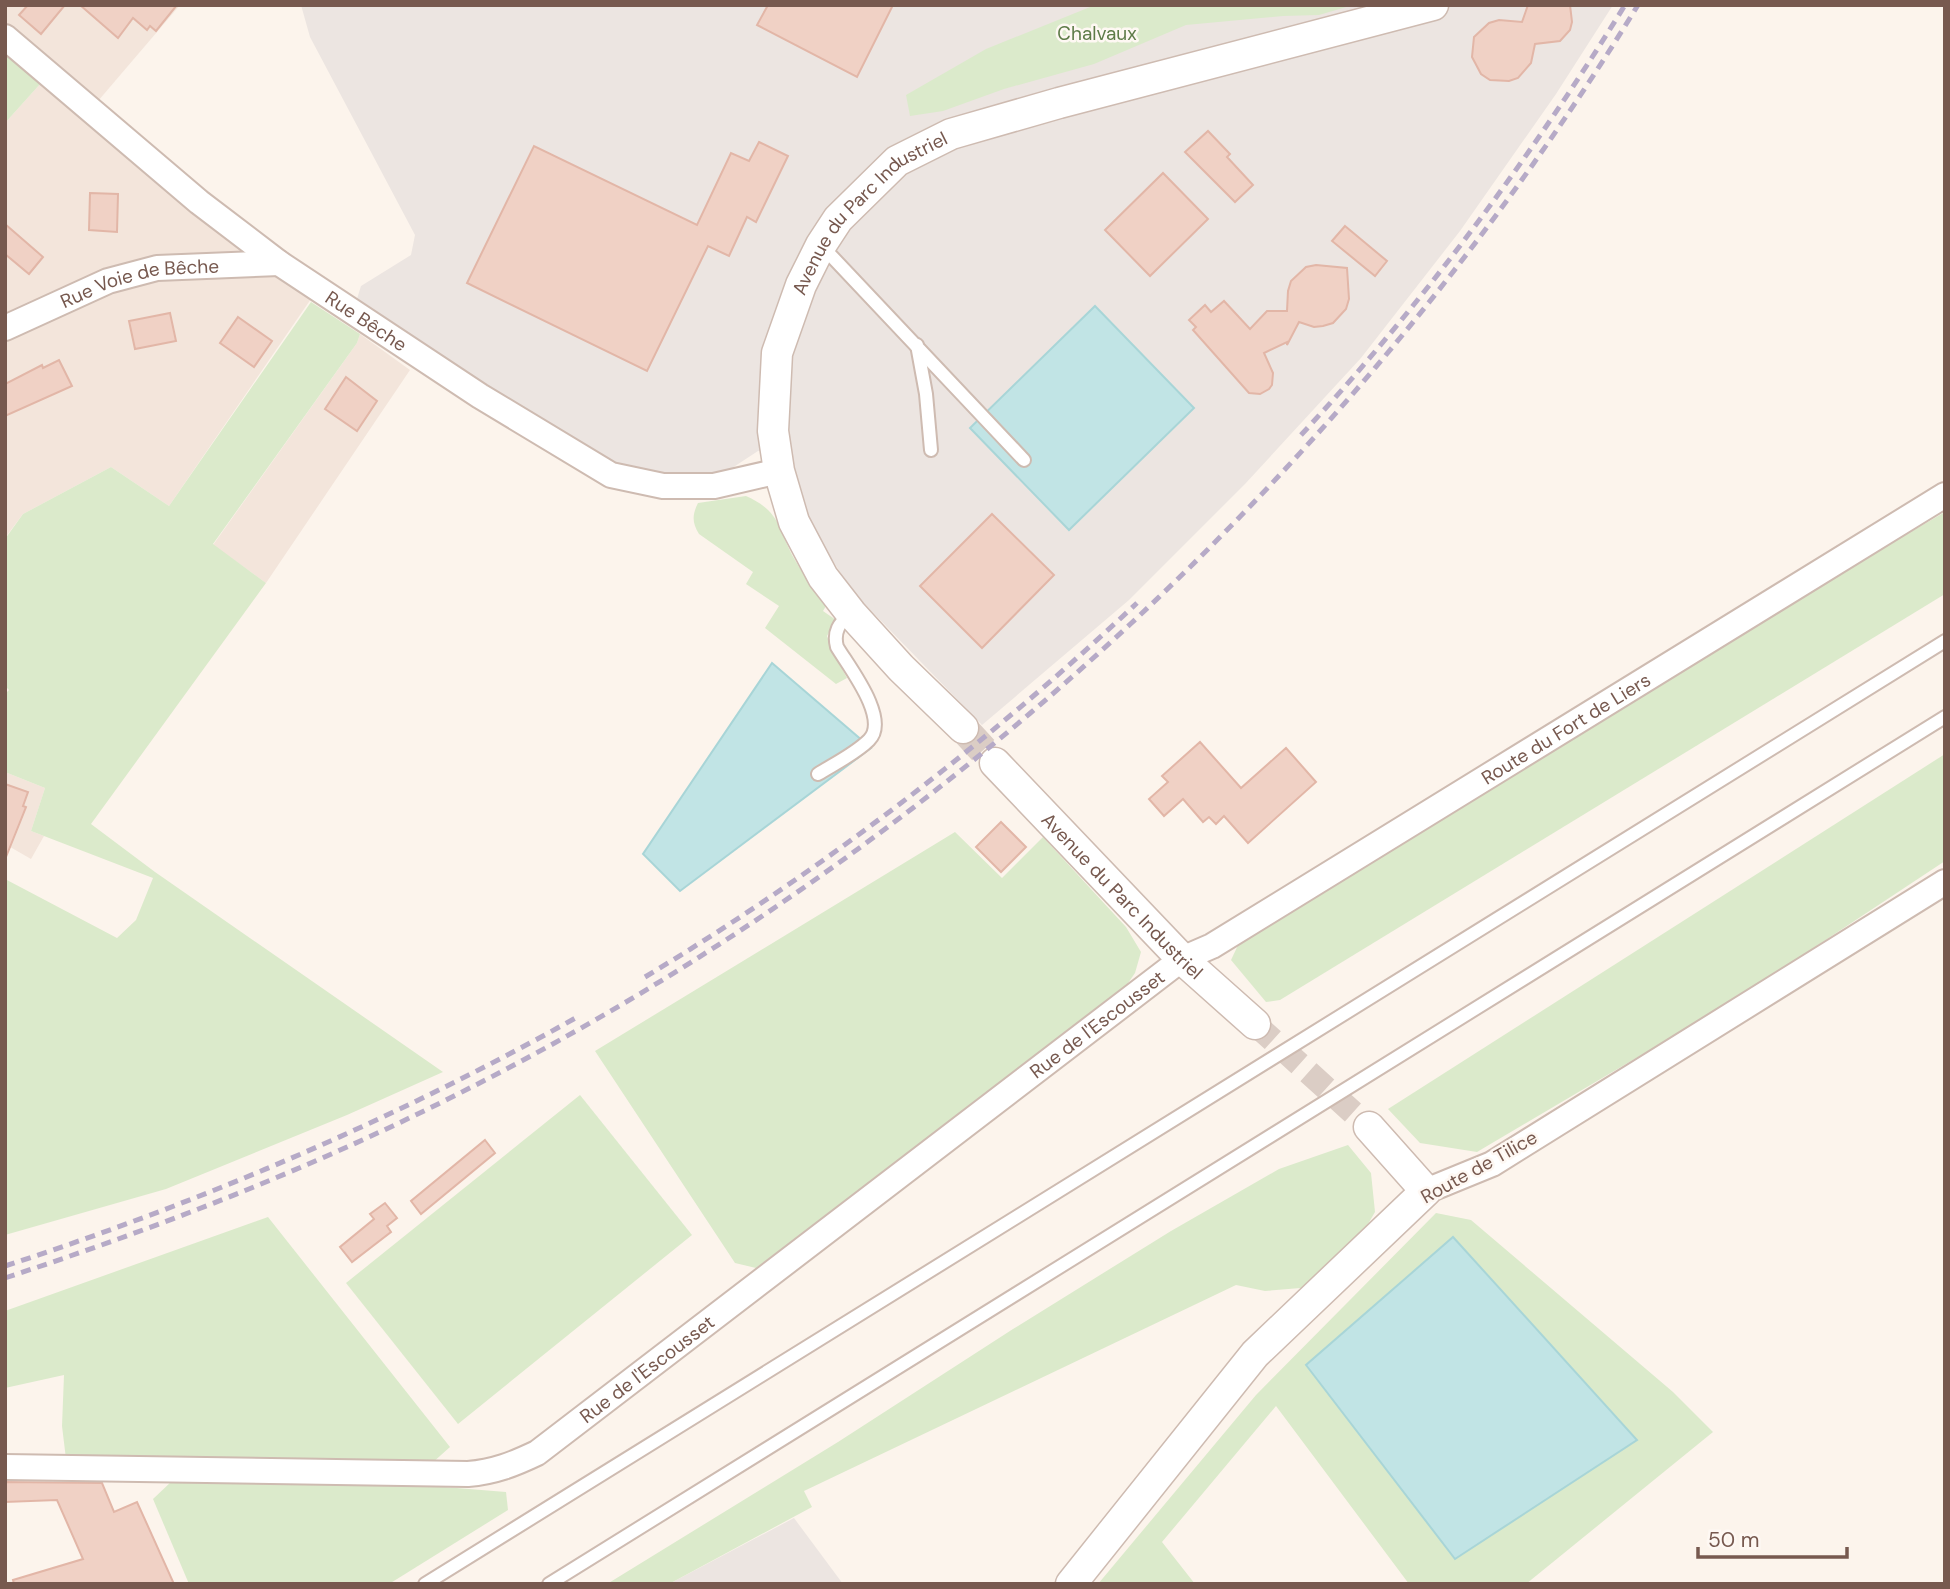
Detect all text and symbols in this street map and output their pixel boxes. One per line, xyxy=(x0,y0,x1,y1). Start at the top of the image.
park label: Chalvaux xyxy=(1057,21,1137,46)
street label: Avenue du Parc Industriel xyxy=(786,125,951,298)
street label: Rue Voie de Bêche xyxy=(56,253,219,314)
street label: Rue Bêche xyxy=(321,285,412,357)
street label: Route du Fort de Liers xyxy=(1476,667,1655,790)
street label: Avenue du Parc Industriel xyxy=(1036,807,1208,985)
street label: Rue de l'Escousset xyxy=(1025,964,1170,1084)
street label: Route de Tilice xyxy=(1416,1125,1542,1209)
street label: Rue de l'Escousset xyxy=(574,1309,719,1428)
scale bar xyxy=(1698,1516,1847,1560)
text: 50 m xyxy=(1708,1526,1759,1554)

